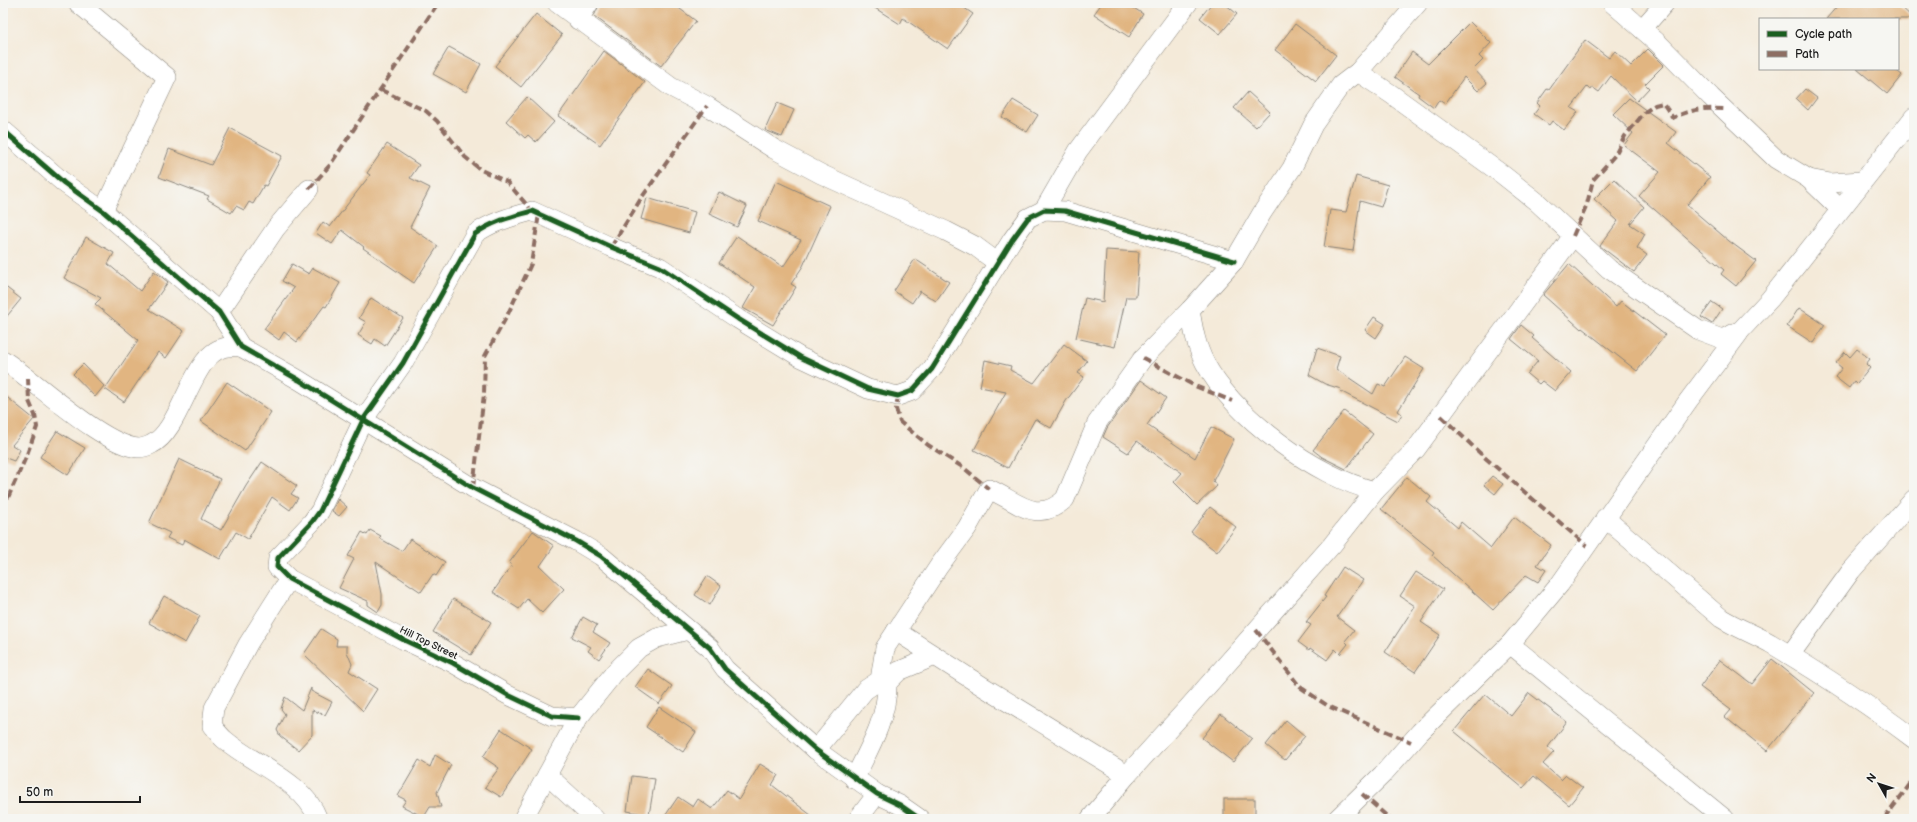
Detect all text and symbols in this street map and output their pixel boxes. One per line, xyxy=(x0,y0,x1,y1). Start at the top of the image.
legend xyxy=(1759,18,1899,70)
text: Cycle path xyxy=(1795,27,1852,42)
text: Path xyxy=(1795,47,1820,62)
street label: Hill Top Street xyxy=(398,624,459,662)
north arrow xyxy=(1859,764,1899,804)
text: N xyxy=(1864,771,1879,785)
scale bar xyxy=(20,778,140,804)
text: 50 m xyxy=(26,785,53,800)

